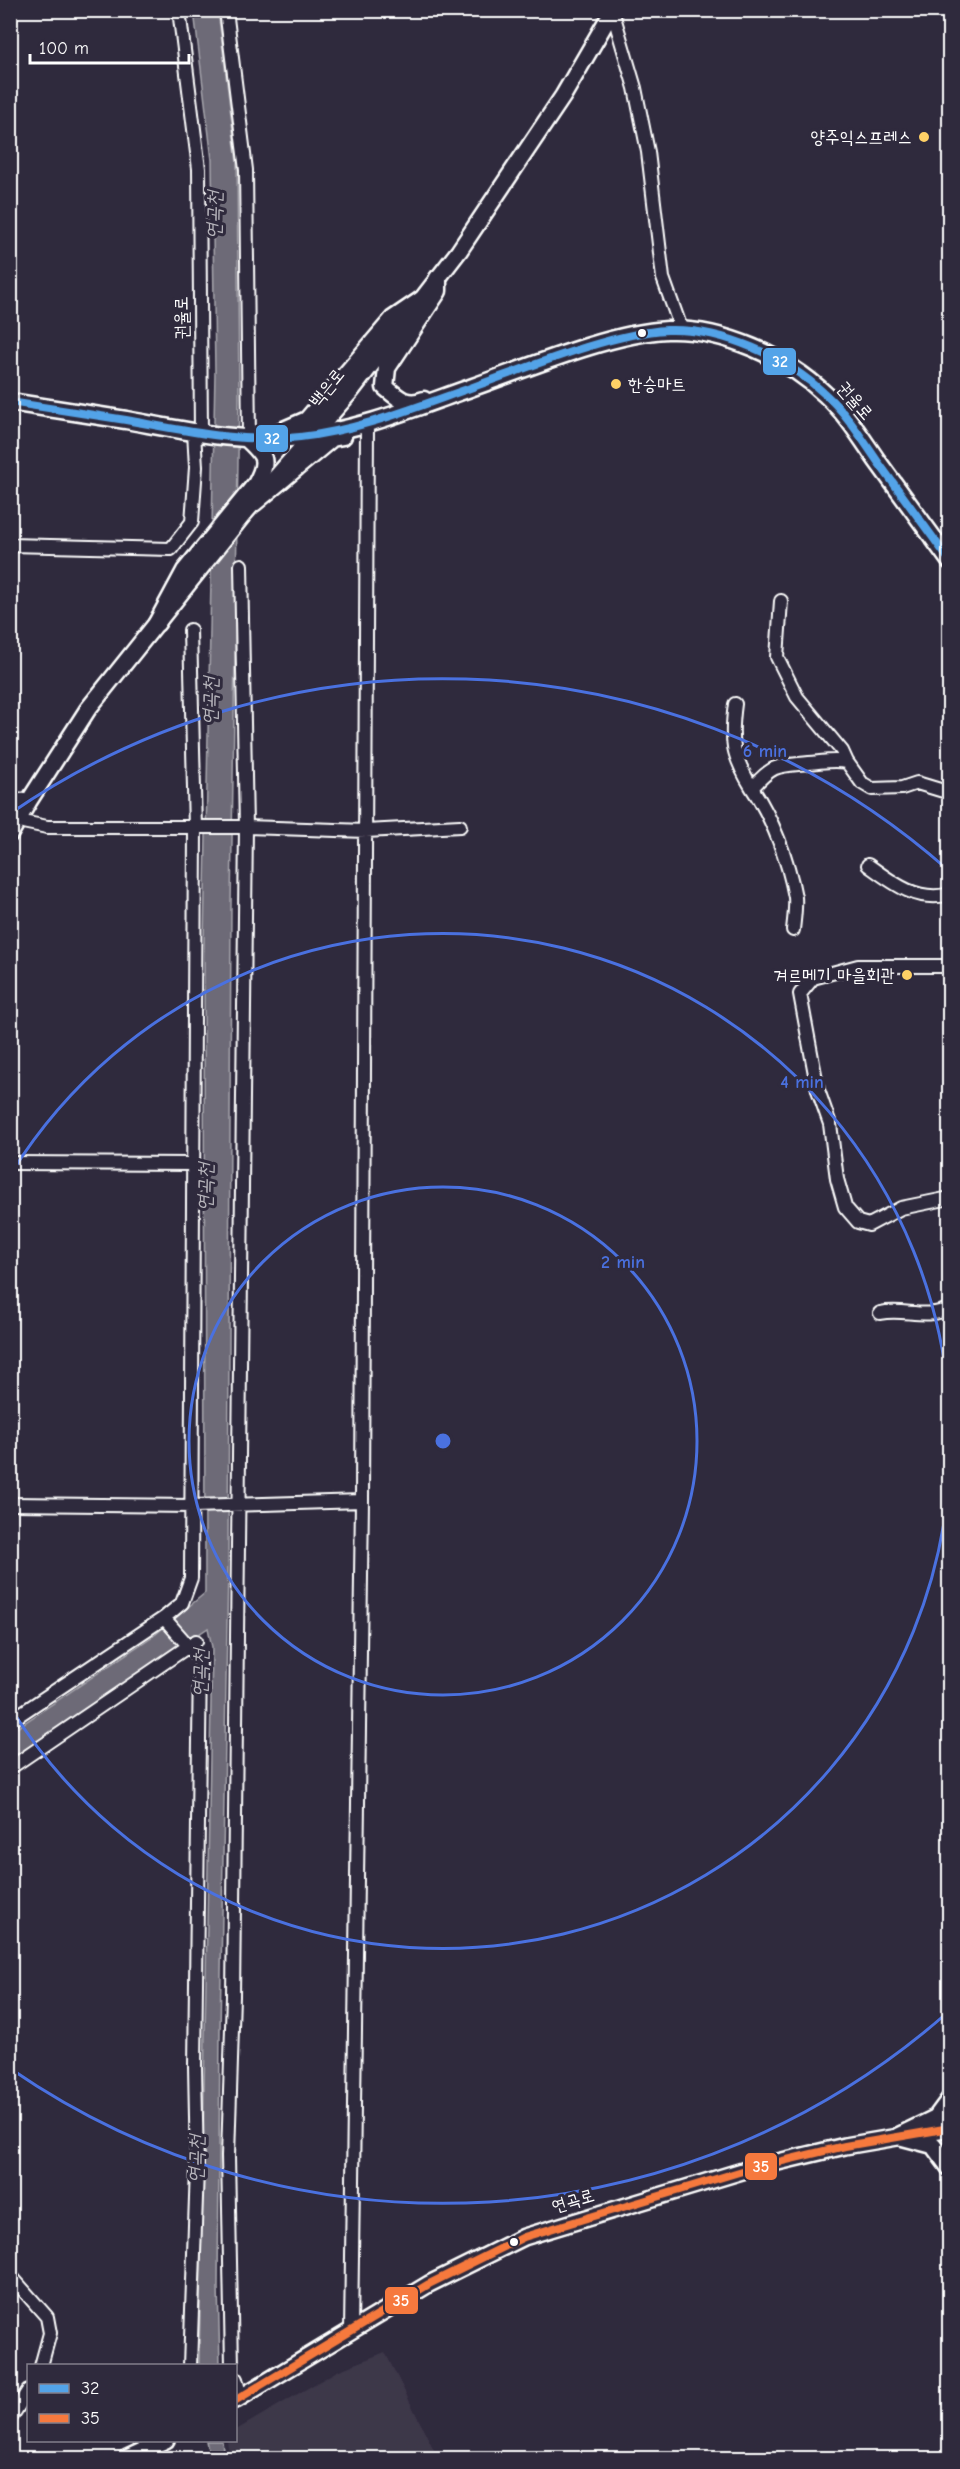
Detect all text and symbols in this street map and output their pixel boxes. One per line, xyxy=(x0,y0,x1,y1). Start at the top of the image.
scale bar xyxy=(30,27,189,65)
text: 100 m xyxy=(39,38,89,59)
place label: 양주익스프레스 xyxy=(811,127,912,148)
marker: 양주익스프레스 xyxy=(917,130,931,144)
water label: 연곡천 xyxy=(202,189,226,239)
street label: 권율로 xyxy=(171,296,193,340)
unlabelled marker xyxy=(636,327,648,339)
line badge: 32 xyxy=(762,347,797,376)
text: 32 xyxy=(772,353,788,371)
street label: 백은로 xyxy=(305,365,349,411)
place label: 한승마트 xyxy=(628,374,686,395)
marker: 한승마트 xyxy=(609,377,623,391)
street label: 권율로 xyxy=(833,378,877,424)
line badge: 32 xyxy=(255,424,289,453)
text: 32 xyxy=(264,430,280,448)
water label: 연곡천 xyxy=(198,675,222,725)
text: 6 min xyxy=(743,741,787,762)
place label: 겨르메기 마을회관 xyxy=(773,965,895,986)
marker: 겨르메기 마을회관 xyxy=(900,968,914,982)
text: 4 min xyxy=(780,1072,824,1093)
water label: 연곡천 xyxy=(193,1161,217,1211)
text: 2 min xyxy=(601,1252,645,1273)
centre of rings xyxy=(433,1431,453,1451)
water label: 연곡천 xyxy=(188,1647,212,1697)
water label: 연곡천 xyxy=(184,2133,208,2183)
line badge: 35 xyxy=(744,2152,778,2181)
text: 35 xyxy=(753,2158,769,2176)
street label: 연곡로 xyxy=(549,2185,597,2217)
unlabelled marker xyxy=(508,2236,520,2248)
line badge: 35 xyxy=(384,2286,419,2315)
text: 35 xyxy=(393,2292,409,2310)
legend xyxy=(27,2364,237,2442)
text: 32 xyxy=(81,2378,100,2399)
text: 35 xyxy=(81,2408,100,2429)

